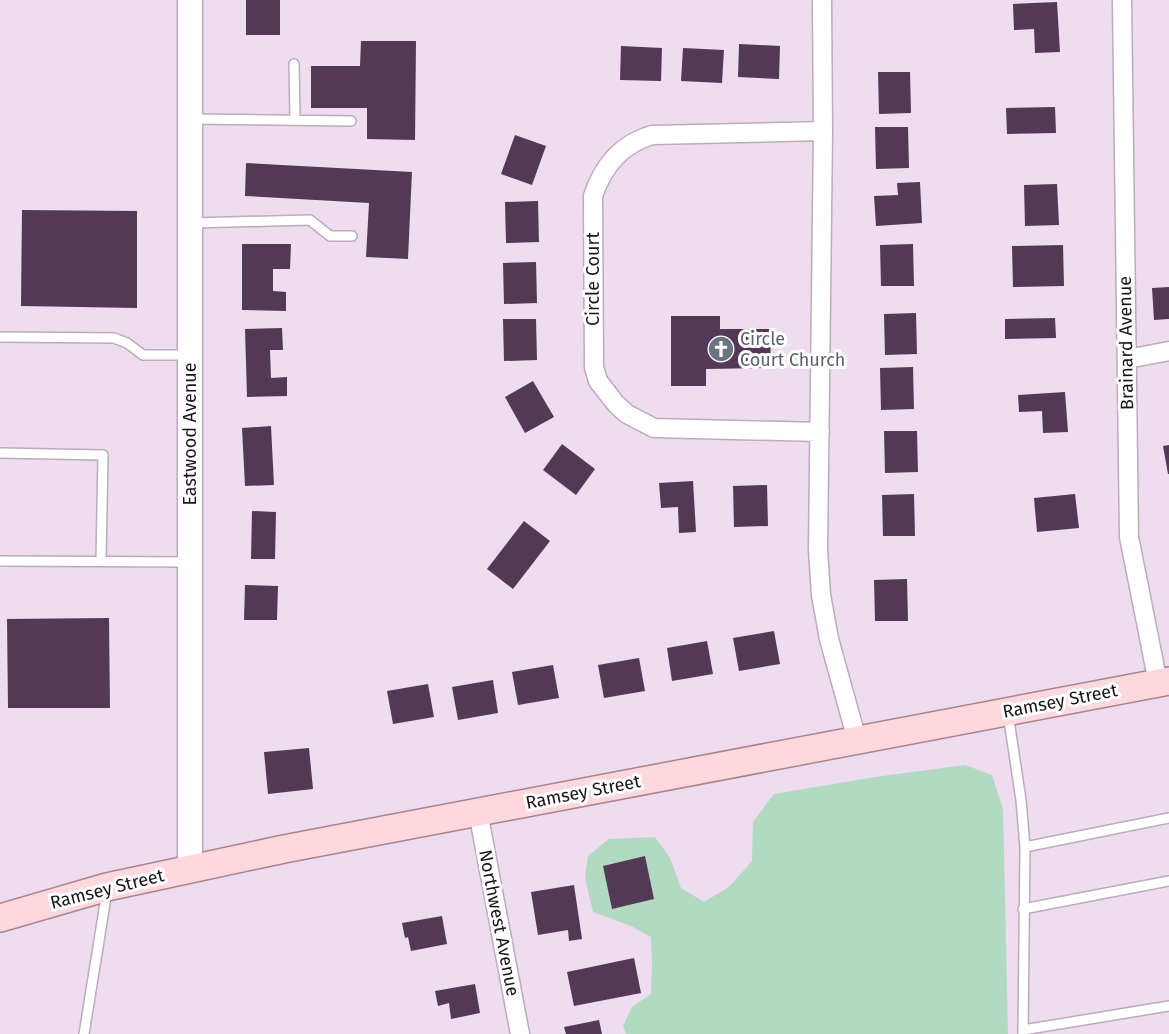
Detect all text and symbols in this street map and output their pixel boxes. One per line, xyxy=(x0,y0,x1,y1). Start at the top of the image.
street label: Circle Court xyxy=(582,231,604,326)
street label: Brainard Avenue xyxy=(1114,276,1138,410)
place label: Circle Court Church xyxy=(740,328,845,371)
church icon: Circle Court Church xyxy=(706,334,736,364)
street label: Eastwood Avenue xyxy=(179,362,201,506)
street label: Ramsey Street xyxy=(1001,679,1120,723)
street label: Ramsey Street xyxy=(524,770,643,814)
street label: Northwest Avenue xyxy=(474,848,524,998)
street label: Ramsey Street xyxy=(48,864,167,914)

